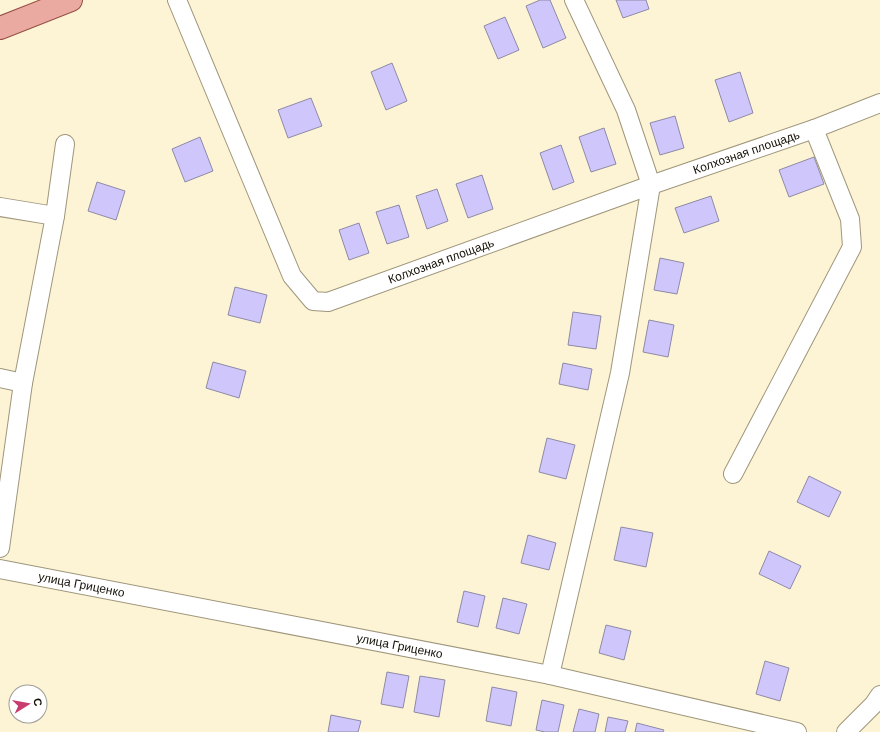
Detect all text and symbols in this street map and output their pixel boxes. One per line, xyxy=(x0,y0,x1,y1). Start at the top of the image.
street label: Колхозная площадь xyxy=(691,127,802,178)
street label: Колхозная площадь xyxy=(386,235,496,288)
street label: улица Гриценко xyxy=(37,569,126,601)
street label: улица Гриценко xyxy=(355,630,444,662)
north arrow xyxy=(8,684,48,724)
text: С xyxy=(30,697,45,707)

